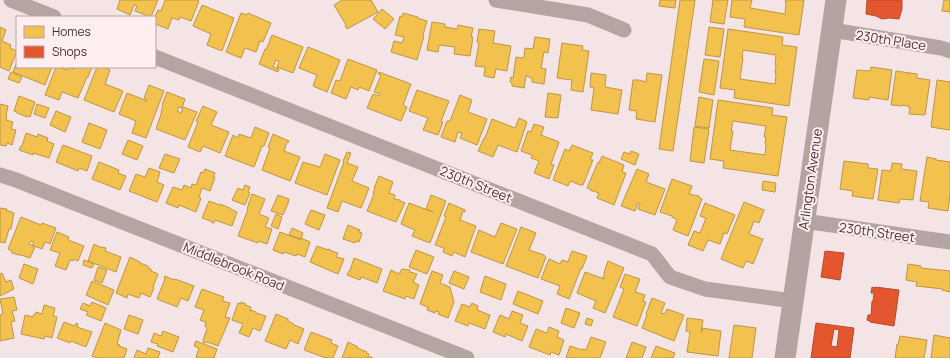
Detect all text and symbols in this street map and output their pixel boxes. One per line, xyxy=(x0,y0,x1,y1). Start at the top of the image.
legend xyxy=(16,16,156,68)
text: Homes xyxy=(52,23,91,40)
street label: 230th Place xyxy=(855,26,928,54)
text: Shops xyxy=(52,43,87,60)
street label: Arlington Avenue xyxy=(794,127,826,231)
street label: 230th Street xyxy=(437,161,515,207)
street label: 230th Street xyxy=(838,218,916,246)
street label: Middlebrook Road xyxy=(181,238,287,294)

